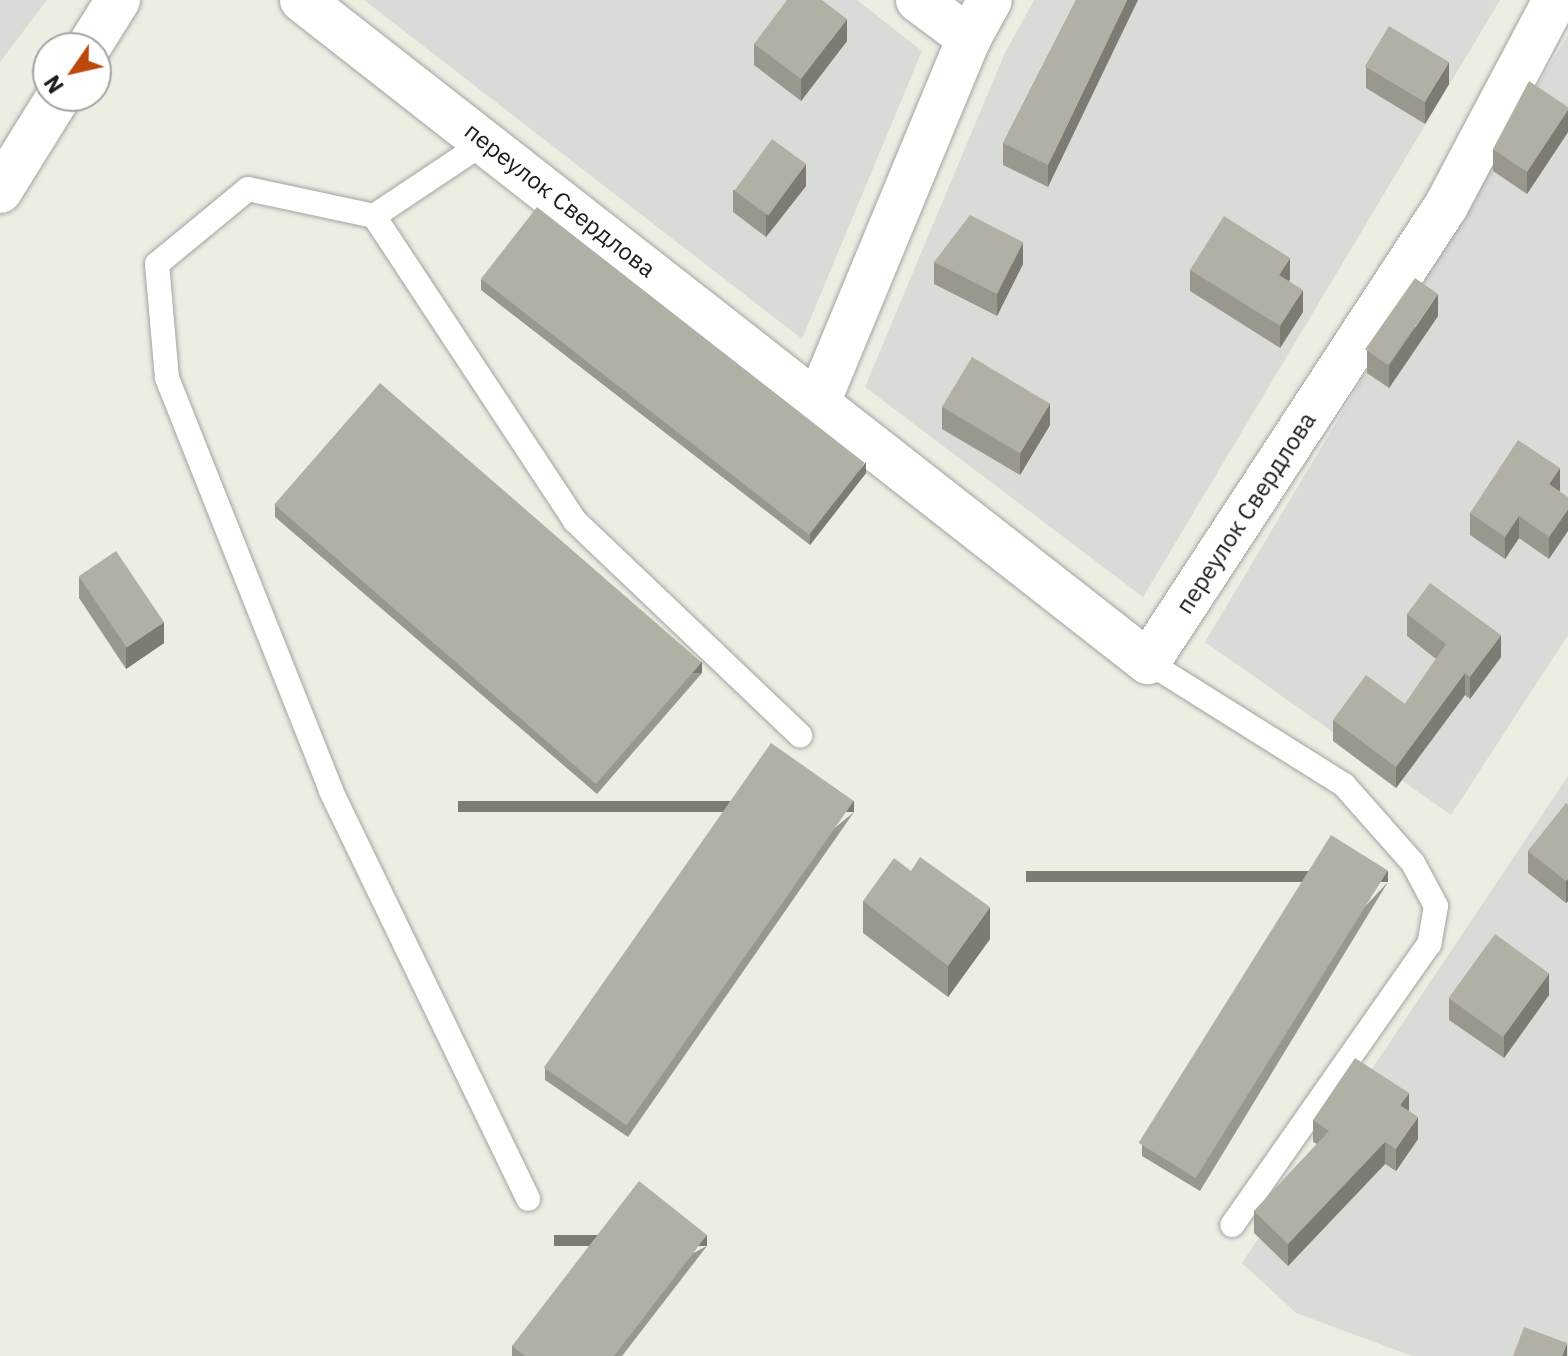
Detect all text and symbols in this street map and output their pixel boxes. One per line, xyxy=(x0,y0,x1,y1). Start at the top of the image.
north arrow xyxy=(32,32,112,112)
text: N xyxy=(37,70,70,99)
street label: переулок Свердлова xyxy=(459,117,661,283)
street label: переулок Свердлова xyxy=(1170,407,1322,619)

